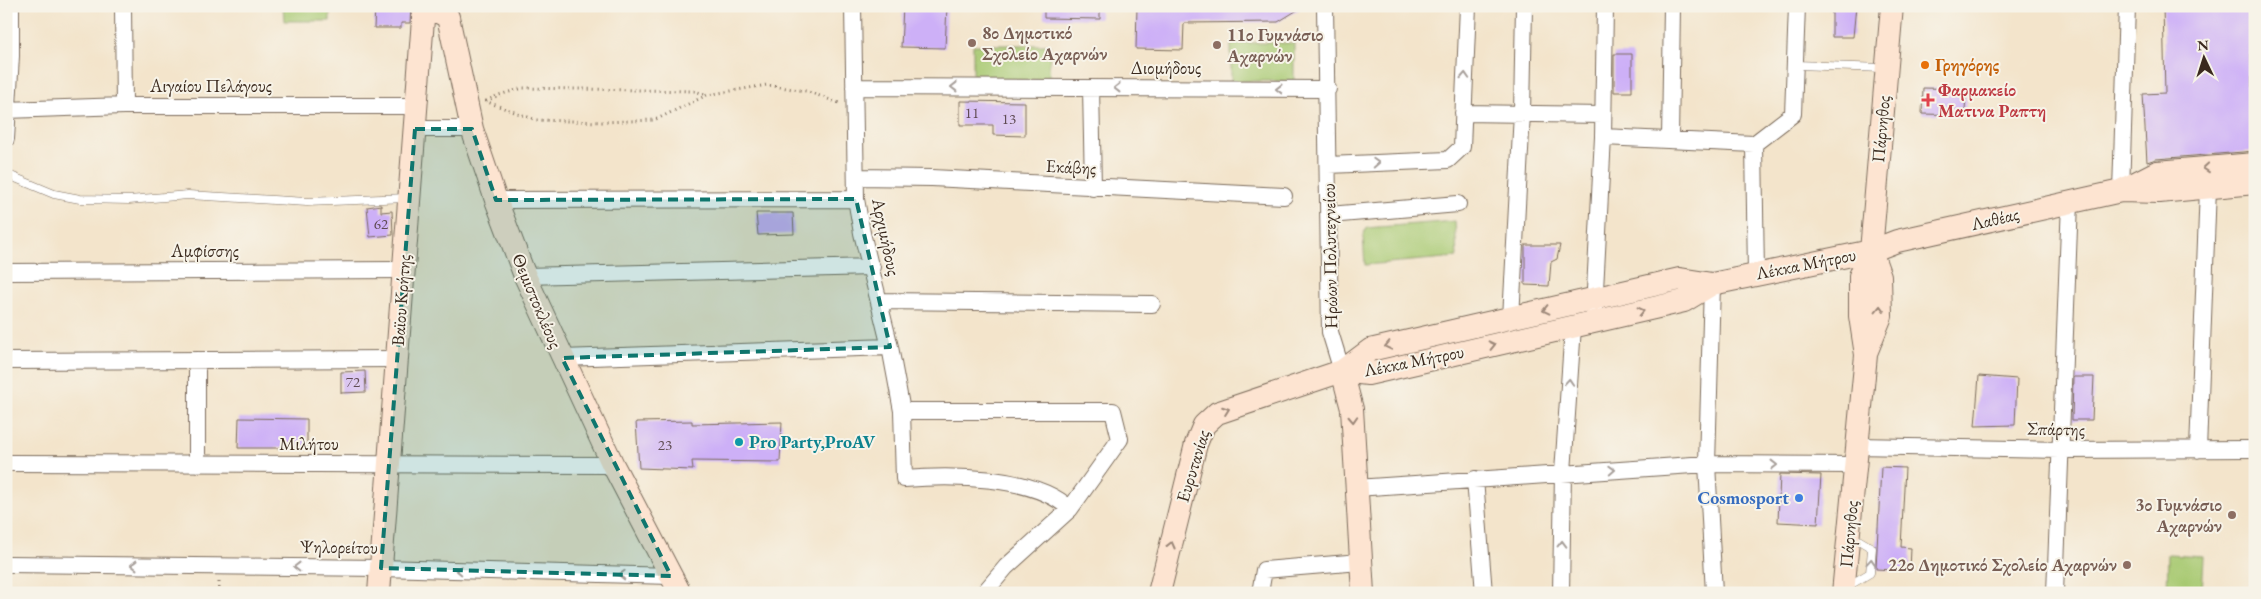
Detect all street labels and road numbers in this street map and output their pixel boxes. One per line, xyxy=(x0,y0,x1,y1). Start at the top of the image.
street label: Διομήδους xyxy=(1131,56,1201,79)
street label: Αιγαίου Πελάγους xyxy=(149,74,272,97)
street label: Πάρνηθος xyxy=(1866,94,1895,164)
street label: Εκάβης xyxy=(1045,154,1097,179)
street label: Ηρώων Πολυτεχνείου xyxy=(1317,183,1342,329)
street label: Αρχιμήδους xyxy=(867,195,906,278)
street label: Λαθέας xyxy=(1968,202,2021,235)
street label: Αμφίσσης xyxy=(170,239,239,262)
street label: Λέκκα Μήτρου xyxy=(1753,243,1858,285)
street label: Θεμιστοκλέους xyxy=(507,250,568,352)
street label: Βαϊου Κρήτης xyxy=(386,253,415,346)
street label: Λέκκα Μήτρου xyxy=(1361,340,1466,382)
street label: Σπάρτης xyxy=(2027,416,2085,441)
street label: Ευρυτανίας xyxy=(1171,427,1214,505)
street label: Μιλήτου xyxy=(279,432,339,455)
street label: Πάρνηθος xyxy=(1834,499,1863,569)
street label: Ψηλορείτου xyxy=(300,534,378,559)

